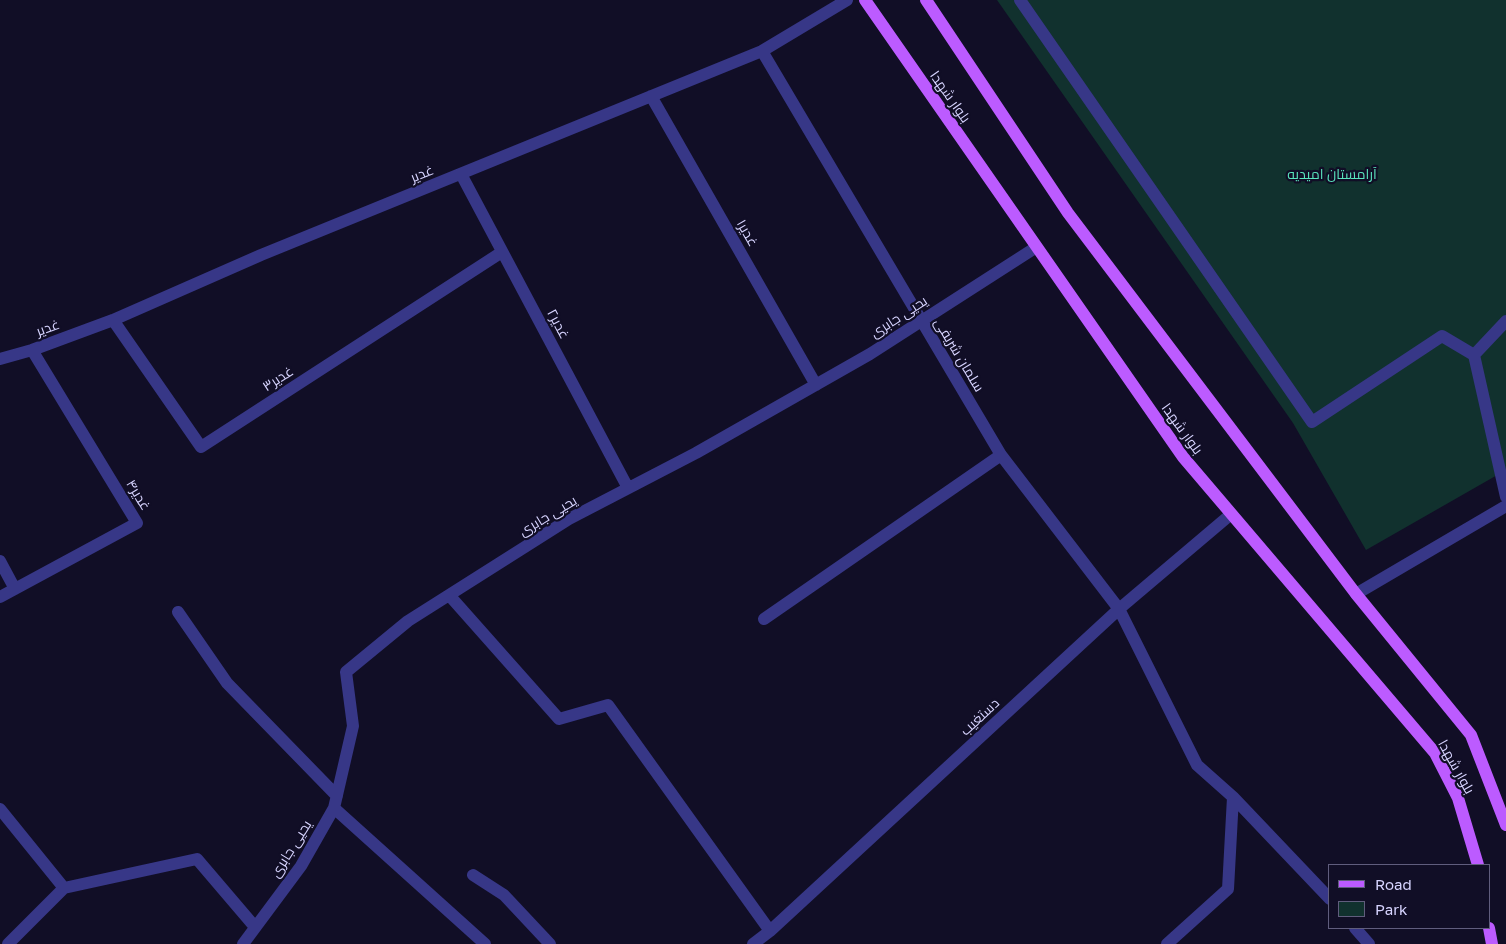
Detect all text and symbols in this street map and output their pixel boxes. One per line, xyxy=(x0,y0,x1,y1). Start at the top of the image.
street label: بلوار شهدا xyxy=(926,68,974,126)
street label: غدیر xyxy=(408,162,436,186)
park label: آرامستان امیدیه xyxy=(1287,167,1377,183)
street label: غدیر۱ xyxy=(733,217,761,249)
street label: یحیی جابری xyxy=(867,292,931,342)
street label: غدیر۲ xyxy=(543,306,573,342)
street label: سلمان شریفی xyxy=(930,315,988,395)
street label: غدیر xyxy=(34,316,62,340)
street label: غدیر۳ xyxy=(260,363,296,395)
street label: بلوار شهدا xyxy=(1158,400,1206,458)
street label: غدیر۴ xyxy=(122,477,154,513)
street label: یحیی جابری xyxy=(516,492,580,540)
street label: دستغیب xyxy=(957,695,1003,739)
street label: بلوار شهدا xyxy=(1434,737,1478,797)
street label: یحیی جابری xyxy=(267,817,315,881)
legend xyxy=(1328,864,1491,929)
text: Road xyxy=(1375,875,1412,893)
text: Park xyxy=(1375,900,1407,918)

